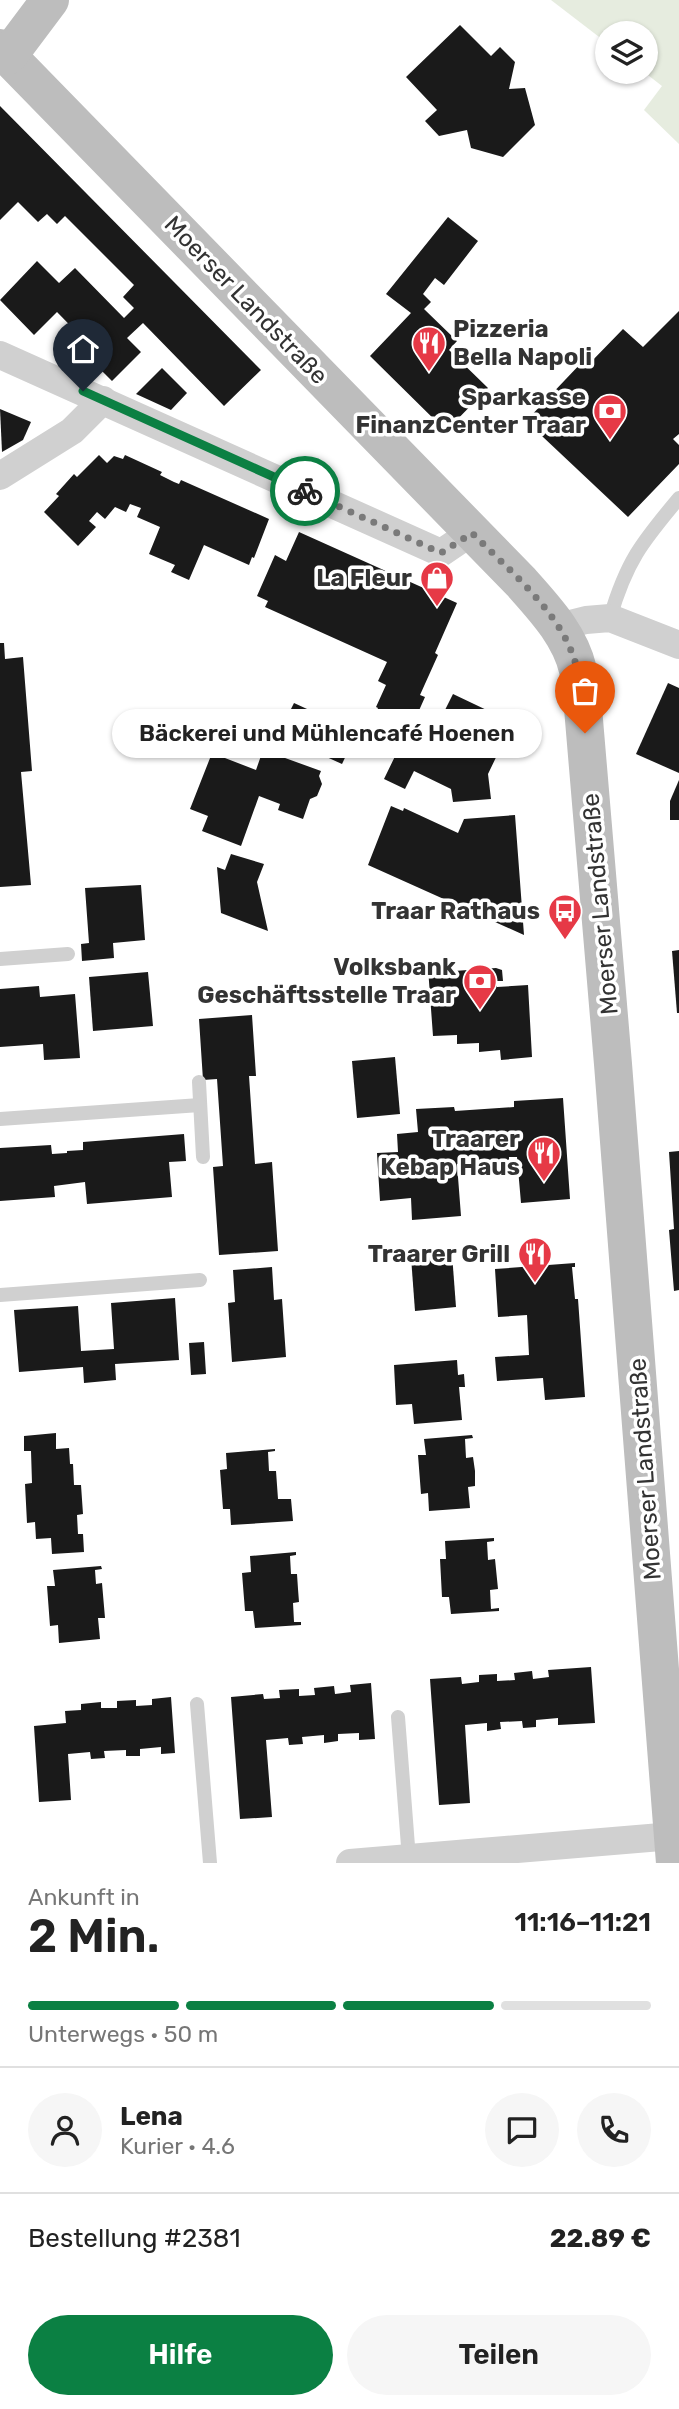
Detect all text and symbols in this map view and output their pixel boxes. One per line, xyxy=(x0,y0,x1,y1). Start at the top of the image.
map controls xyxy=(595,21,658,84)
button: layers xyxy=(595,21,658,84)
street label: Moerser Landstraße xyxy=(159,210,333,390)
place label: Pizzeria Bella Napoli xyxy=(453,315,592,371)
pin xyxy=(53,319,113,391)
restaurant icon: Pizzeria Bella Napoli xyxy=(410,324,448,373)
icon: home xyxy=(64,330,102,368)
place label: Sparkasse FinanzCenter Traar xyxy=(355,383,586,439)
bank icon: Sparkasse FinanzCenter Traar xyxy=(591,392,629,441)
courier xyxy=(270,456,340,526)
icon: bike xyxy=(286,472,324,510)
shop icon: La Fleur xyxy=(418,559,456,608)
place label: La Fleur xyxy=(316,564,412,592)
pin xyxy=(555,661,615,733)
icon: bag xyxy=(566,672,604,710)
callout: Bäckerei und Mühlencafé Hoenen xyxy=(112,708,543,758)
text: Bäckerei und Mühlencafé Hoenen xyxy=(139,719,515,747)
street label: Moerser Landstraße xyxy=(576,792,624,1016)
bus stop icon: Traar Rathaus xyxy=(546,892,584,941)
place label: Traar Rathaus xyxy=(371,897,540,925)
place label: Volksbank Geschäftsstelle Traar xyxy=(197,953,456,1009)
bank icon: Volksbank Geschäftsstelle Traar xyxy=(461,962,499,1011)
place label: Traarer Kebap Haus xyxy=(380,1125,520,1181)
restaurant icon: Traarer Kebap Haus xyxy=(525,1134,563,1183)
restaurant icon: Traarer Grill xyxy=(516,1235,554,1284)
place label: Traarer Grill xyxy=(368,1240,510,1268)
street label: Moerser Landstraße xyxy=(623,1357,667,1581)
text: Ankunft in xyxy=(28,1883,140,1911)
text: 11:16–11:21 xyxy=(514,1907,651,1938)
text: 2 Min. xyxy=(28,1909,159,1964)
text: Unterwegs · 50 m xyxy=(28,2020,218,2048)
button: person xyxy=(28,2093,102,2167)
button: chat xyxy=(485,2093,559,2167)
button: phone xyxy=(577,2093,651,2167)
text: Lena xyxy=(120,2101,183,2132)
text: Kurier · 4.6 xyxy=(120,2132,235,2160)
text: Bestellung #2381 xyxy=(28,2223,241,2254)
text: 22.89 € xyxy=(550,2223,651,2254)
button: Hilfe xyxy=(28,2315,333,2395)
button: Teilen xyxy=(347,2315,651,2395)

